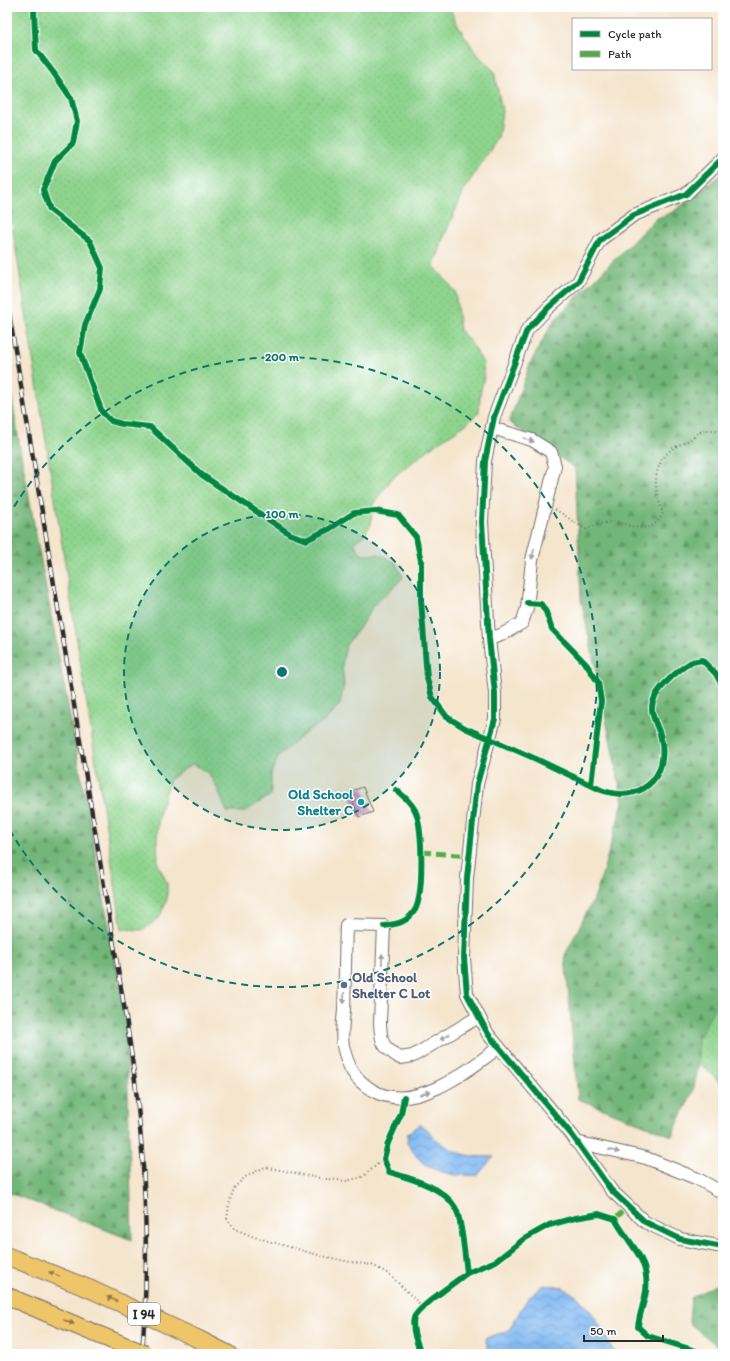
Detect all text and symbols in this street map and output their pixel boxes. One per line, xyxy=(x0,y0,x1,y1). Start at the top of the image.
legend xyxy=(572,18,712,70)
text: Cycle path xyxy=(608,27,662,41)
text: Path xyxy=(608,47,631,61)
text: 200 m xyxy=(265,350,300,364)
one-way arrow xyxy=(524,438,536,444)
text: 100 m xyxy=(265,507,299,521)
one-way arrow xyxy=(530,549,536,561)
centre of rings xyxy=(275,665,289,679)
place label: Old School Shelter C xyxy=(288,786,354,819)
marker: Old School Shelter C xyxy=(356,797,366,807)
one-way arrow xyxy=(379,953,386,965)
place label: Old School Shelter C Lot xyxy=(352,969,431,1002)
marker: Old School Shelter C Lot xyxy=(339,980,349,990)
one-way arrow xyxy=(341,992,347,1005)
one-way arrow xyxy=(440,1033,450,1041)
one-way arrow xyxy=(420,1089,432,1095)
one-way arrow xyxy=(608,1148,620,1154)
one-way arrow xyxy=(47,1271,59,1277)
one-way arrow xyxy=(106,1296,117,1302)
road number: I 94 xyxy=(128,1303,160,1325)
scale bar xyxy=(584,1317,663,1343)
one-way arrow xyxy=(63,1319,74,1325)
text: 50 m xyxy=(590,1324,616,1338)

